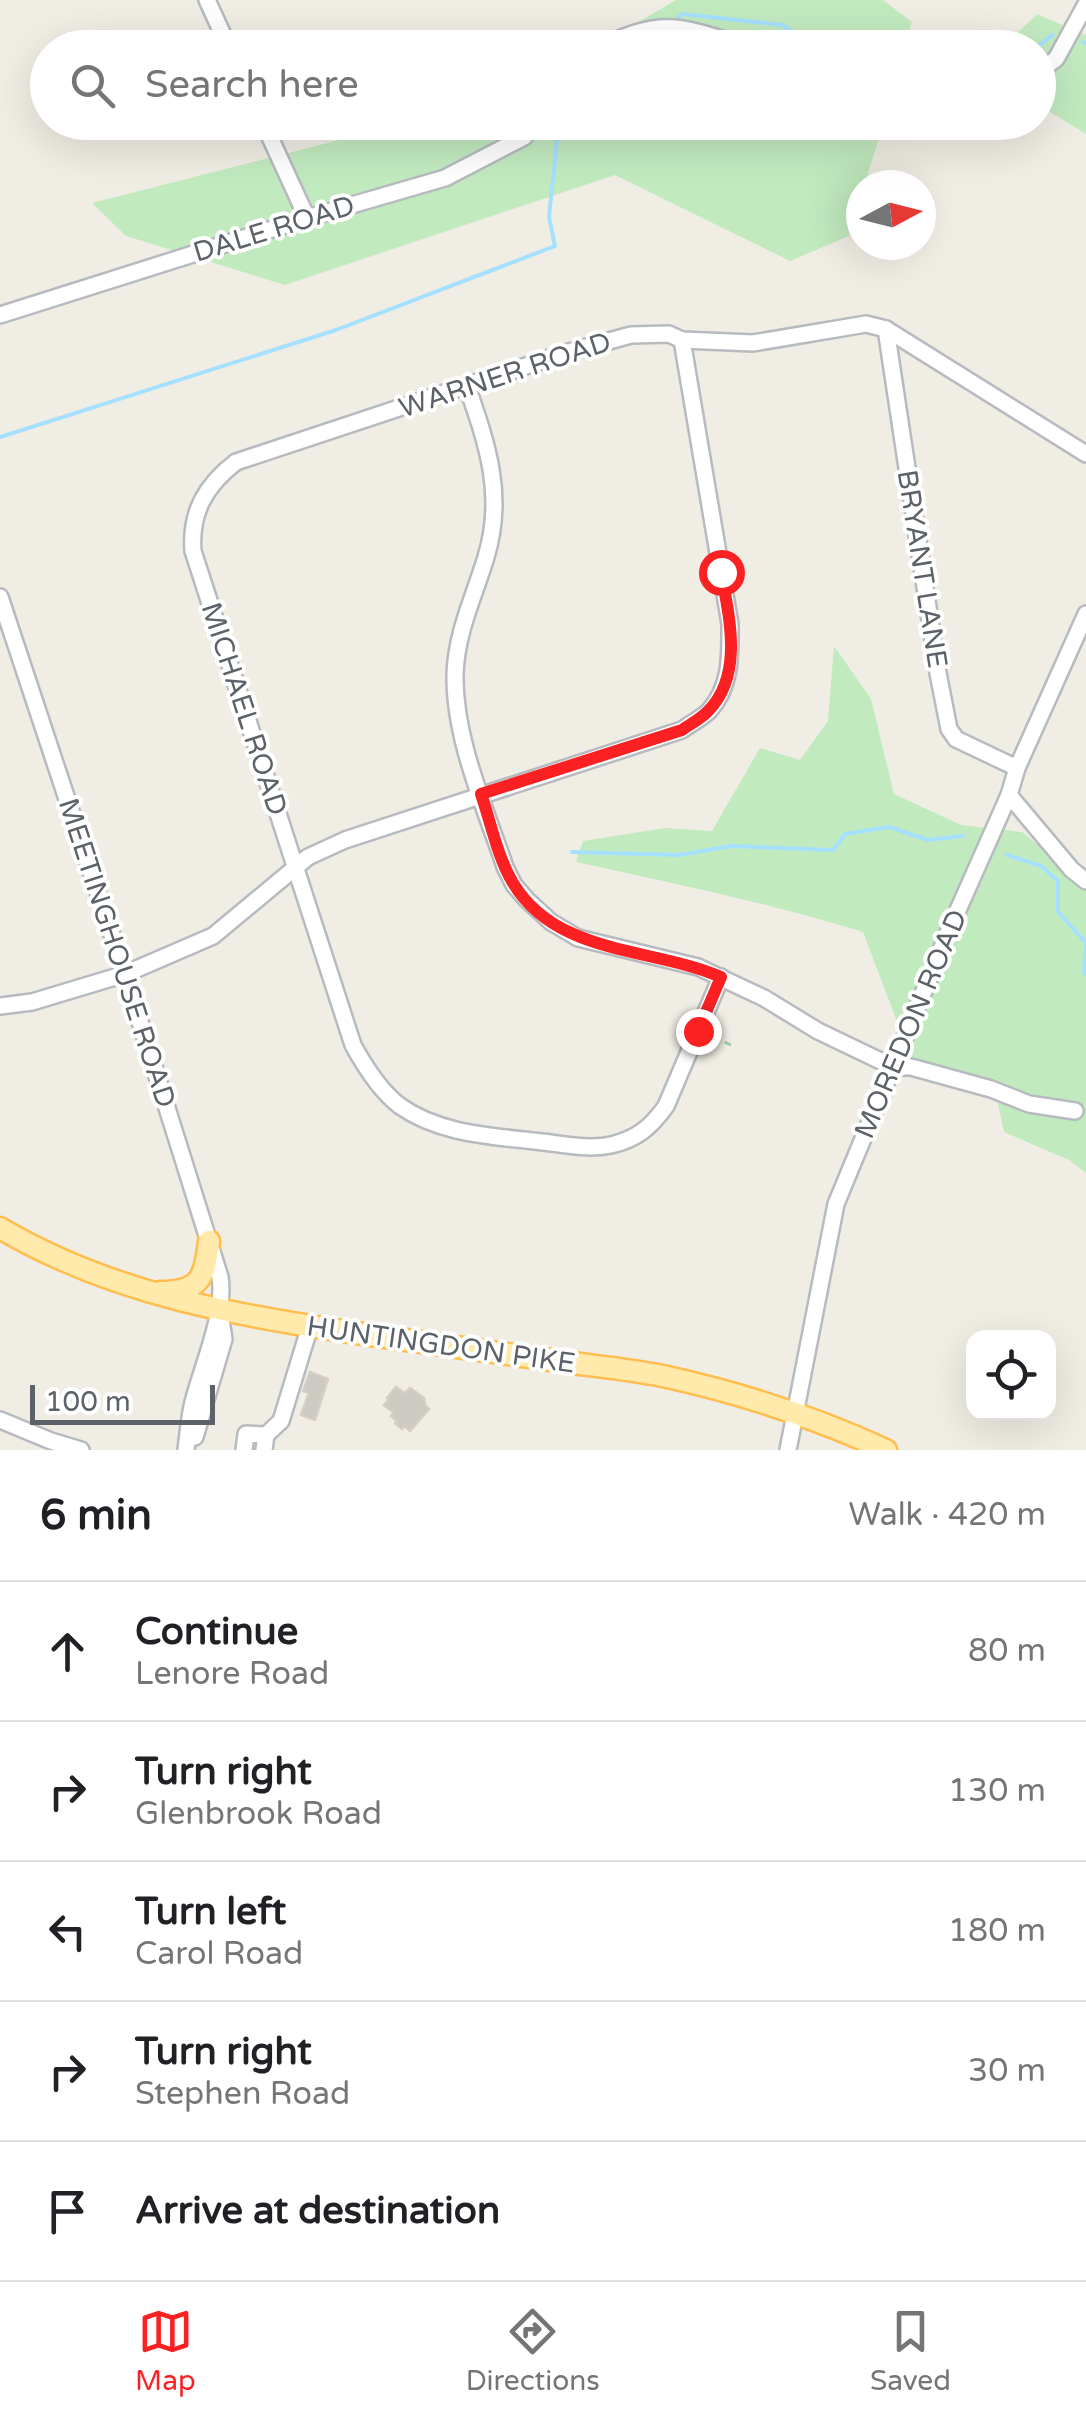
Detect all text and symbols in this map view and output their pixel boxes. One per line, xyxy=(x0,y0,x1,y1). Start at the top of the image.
search box xyxy=(30,30,1056,140)
icon: search xyxy=(65,58,120,113)
text: Search here xyxy=(145,62,359,108)
north arrow xyxy=(846,170,936,260)
street label: DALE ROAD xyxy=(189,188,359,270)
street label: WARNER ROAD xyxy=(395,325,615,425)
street label: BRYANT LANE xyxy=(890,468,954,670)
route start xyxy=(699,550,745,596)
street label: MICHAEL ROAD xyxy=(194,598,294,820)
street label: MEETINGHOUSE ROAD xyxy=(51,794,183,1112)
street label: MOREDON ROAD xyxy=(847,904,975,1144)
route end xyxy=(676,1009,722,1055)
street label: HUNTINGDON PIKE xyxy=(305,1309,577,1381)
map controls xyxy=(966,1330,1056,1420)
button: locate xyxy=(966,1330,1056,1420)
scale bar xyxy=(30,1380,215,1424)
text: 100 m xyxy=(45,1385,131,1419)
text: 6 min xyxy=(40,1490,152,1541)
text: Walk · 420 m xyxy=(849,1496,1046,1534)
text: Continue xyxy=(135,1609,298,1655)
icon: ahead xyxy=(40,1624,95,1679)
text: 80 m xyxy=(968,1632,1046,1670)
text: Lenore Road xyxy=(135,1655,329,1693)
text: Turn right xyxy=(135,1749,312,1795)
icon: right xyxy=(40,1764,95,1819)
text: 130 m xyxy=(948,1772,1046,1810)
text: Glenbrook Road xyxy=(135,1795,382,1833)
text: Turn left xyxy=(135,1889,286,1935)
icon: left xyxy=(40,1904,95,1959)
text: 180 m xyxy=(948,1912,1046,1950)
text: Carol Road xyxy=(135,1935,303,1973)
text: Turn right xyxy=(135,2029,312,2075)
icon: right xyxy=(40,2044,95,2099)
text: 30 m xyxy=(968,2052,1046,2090)
text: Stephen Road xyxy=(135,2075,350,2113)
icon: arrive xyxy=(40,2184,95,2239)
text: Arrive at destination xyxy=(135,2188,500,2234)
tab: Map xyxy=(135,2304,196,2398)
tab: Directions xyxy=(466,2304,600,2398)
tab: Saved xyxy=(870,2304,951,2398)

